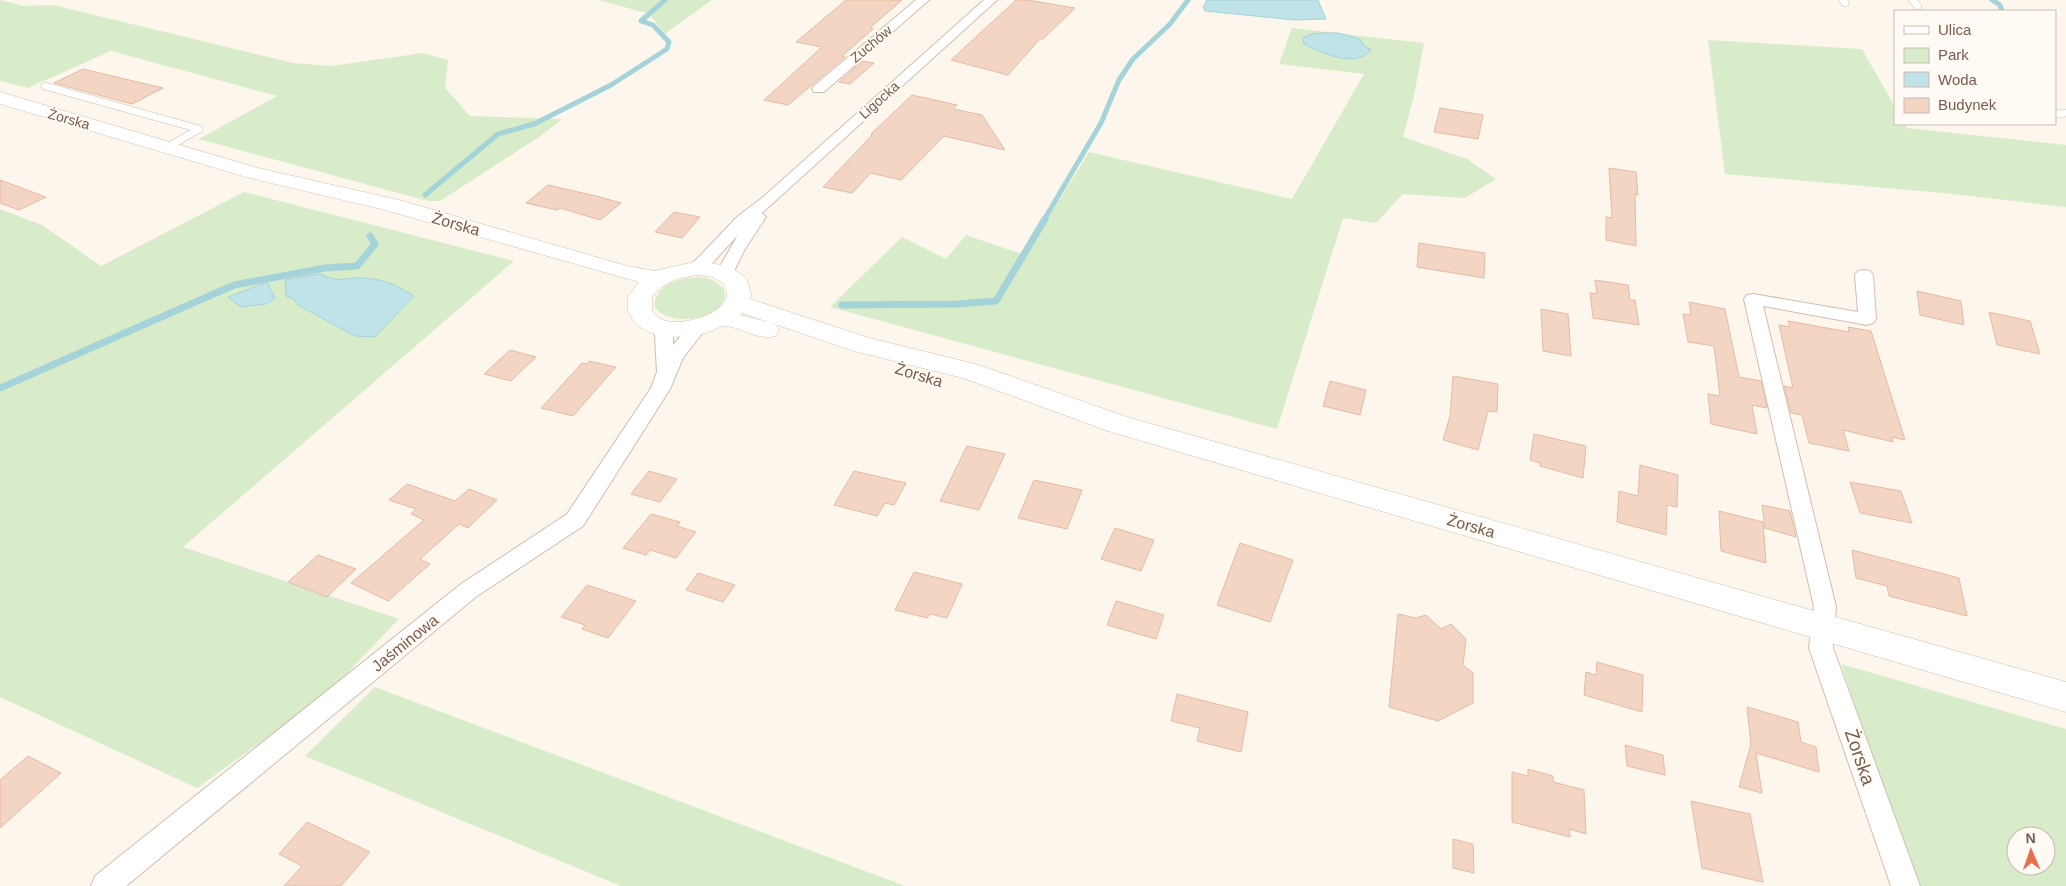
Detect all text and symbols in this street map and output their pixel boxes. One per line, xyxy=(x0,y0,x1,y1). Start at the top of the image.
legend xyxy=(1894,10,2056,125)
text: Ulica xyxy=(1938,21,1972,38)
street label: Zuchów xyxy=(847,22,896,66)
text: Park xyxy=(1938,46,1969,63)
text: Woda xyxy=(1938,71,1978,88)
street label: Ligocka xyxy=(856,78,902,122)
text: Budynek xyxy=(1938,96,1997,113)
street label: Żorska xyxy=(46,104,92,133)
street label: Żorska xyxy=(430,208,482,239)
street label: Żorska xyxy=(893,359,945,390)
street label: Żorska xyxy=(1445,510,1497,541)
street label: Jaśminowa xyxy=(369,611,442,675)
street label: Żorska xyxy=(1841,726,1880,788)
north arrow xyxy=(2006,826,2056,876)
text: N xyxy=(2025,830,2036,846)

